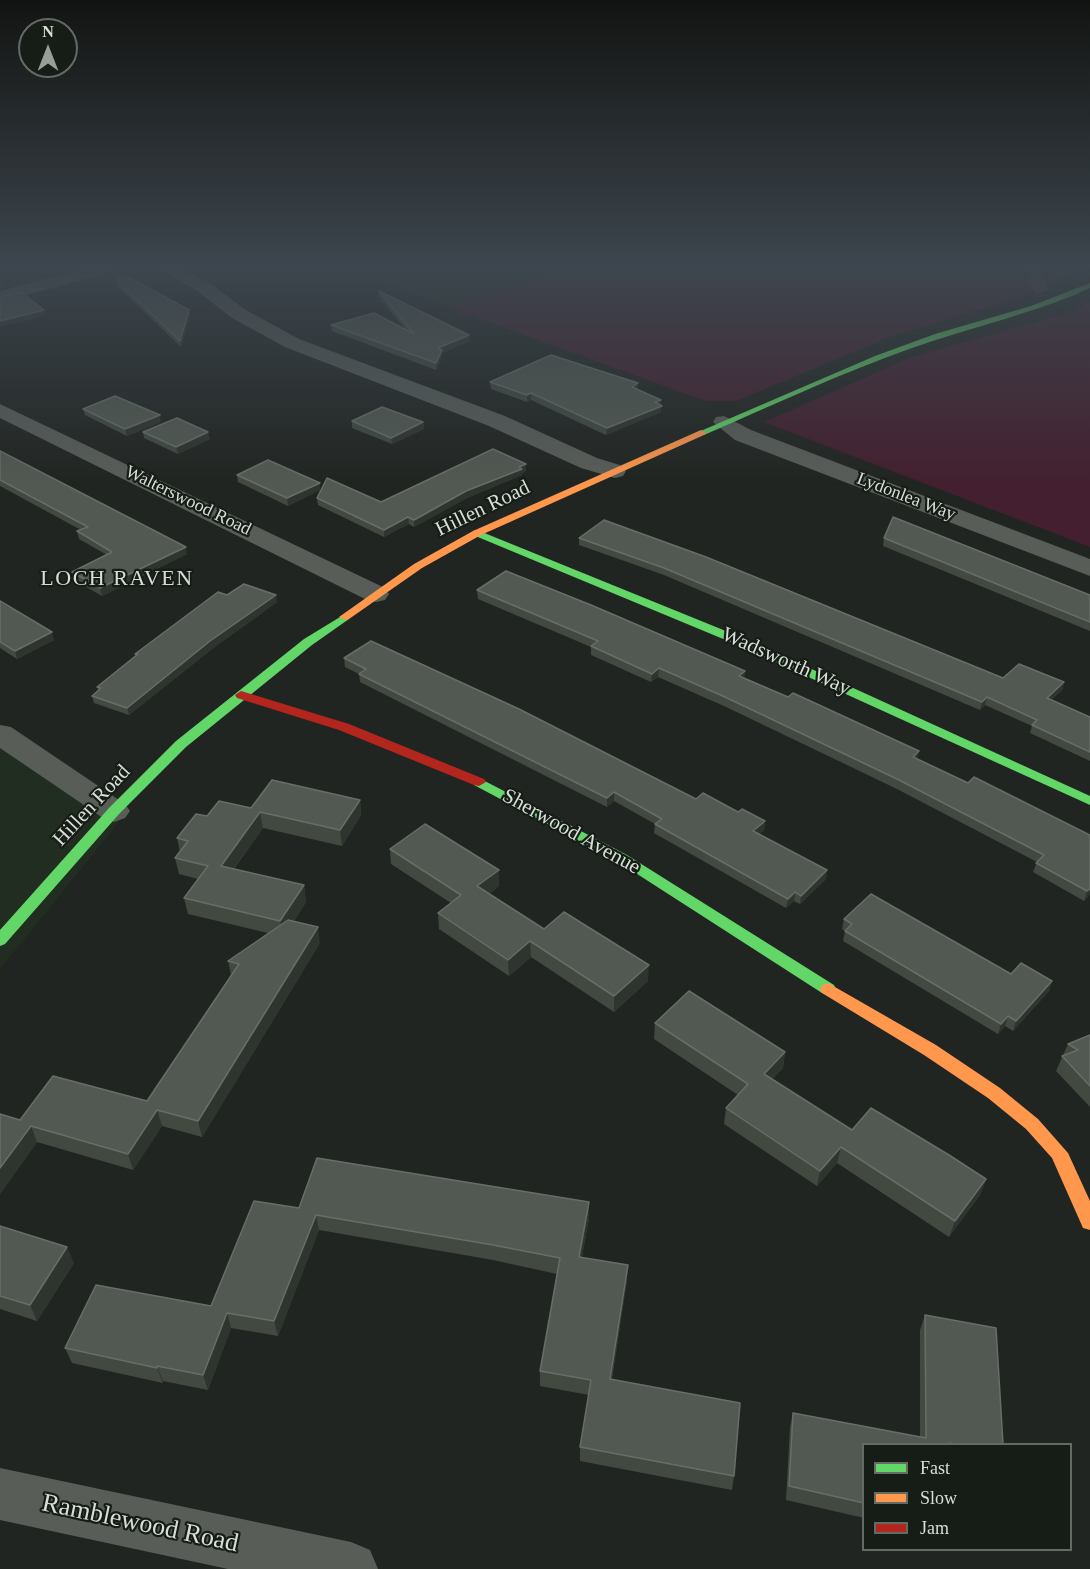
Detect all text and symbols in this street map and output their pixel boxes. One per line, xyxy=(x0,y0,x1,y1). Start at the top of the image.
north arrow xyxy=(18,18,78,78)
text: N xyxy=(42,23,54,40)
street label: Walterswood Road xyxy=(122,461,254,541)
street label: Lydonlea Way xyxy=(854,468,958,526)
street label: Hillen Road xyxy=(432,475,534,543)
district label: LOCH RAVEN xyxy=(40,566,194,592)
street label: Wadsworth Way xyxy=(718,622,854,702)
street label: Hillen Road xyxy=(48,760,136,852)
street label: Sherwood Avenue xyxy=(497,784,645,880)
legend xyxy=(862,1443,1072,1551)
text: Fast xyxy=(920,1458,950,1478)
street label: Ramblewood Road xyxy=(39,1488,241,1560)
text: Slow xyxy=(920,1488,957,1508)
text: Jam xyxy=(920,1518,949,1538)

